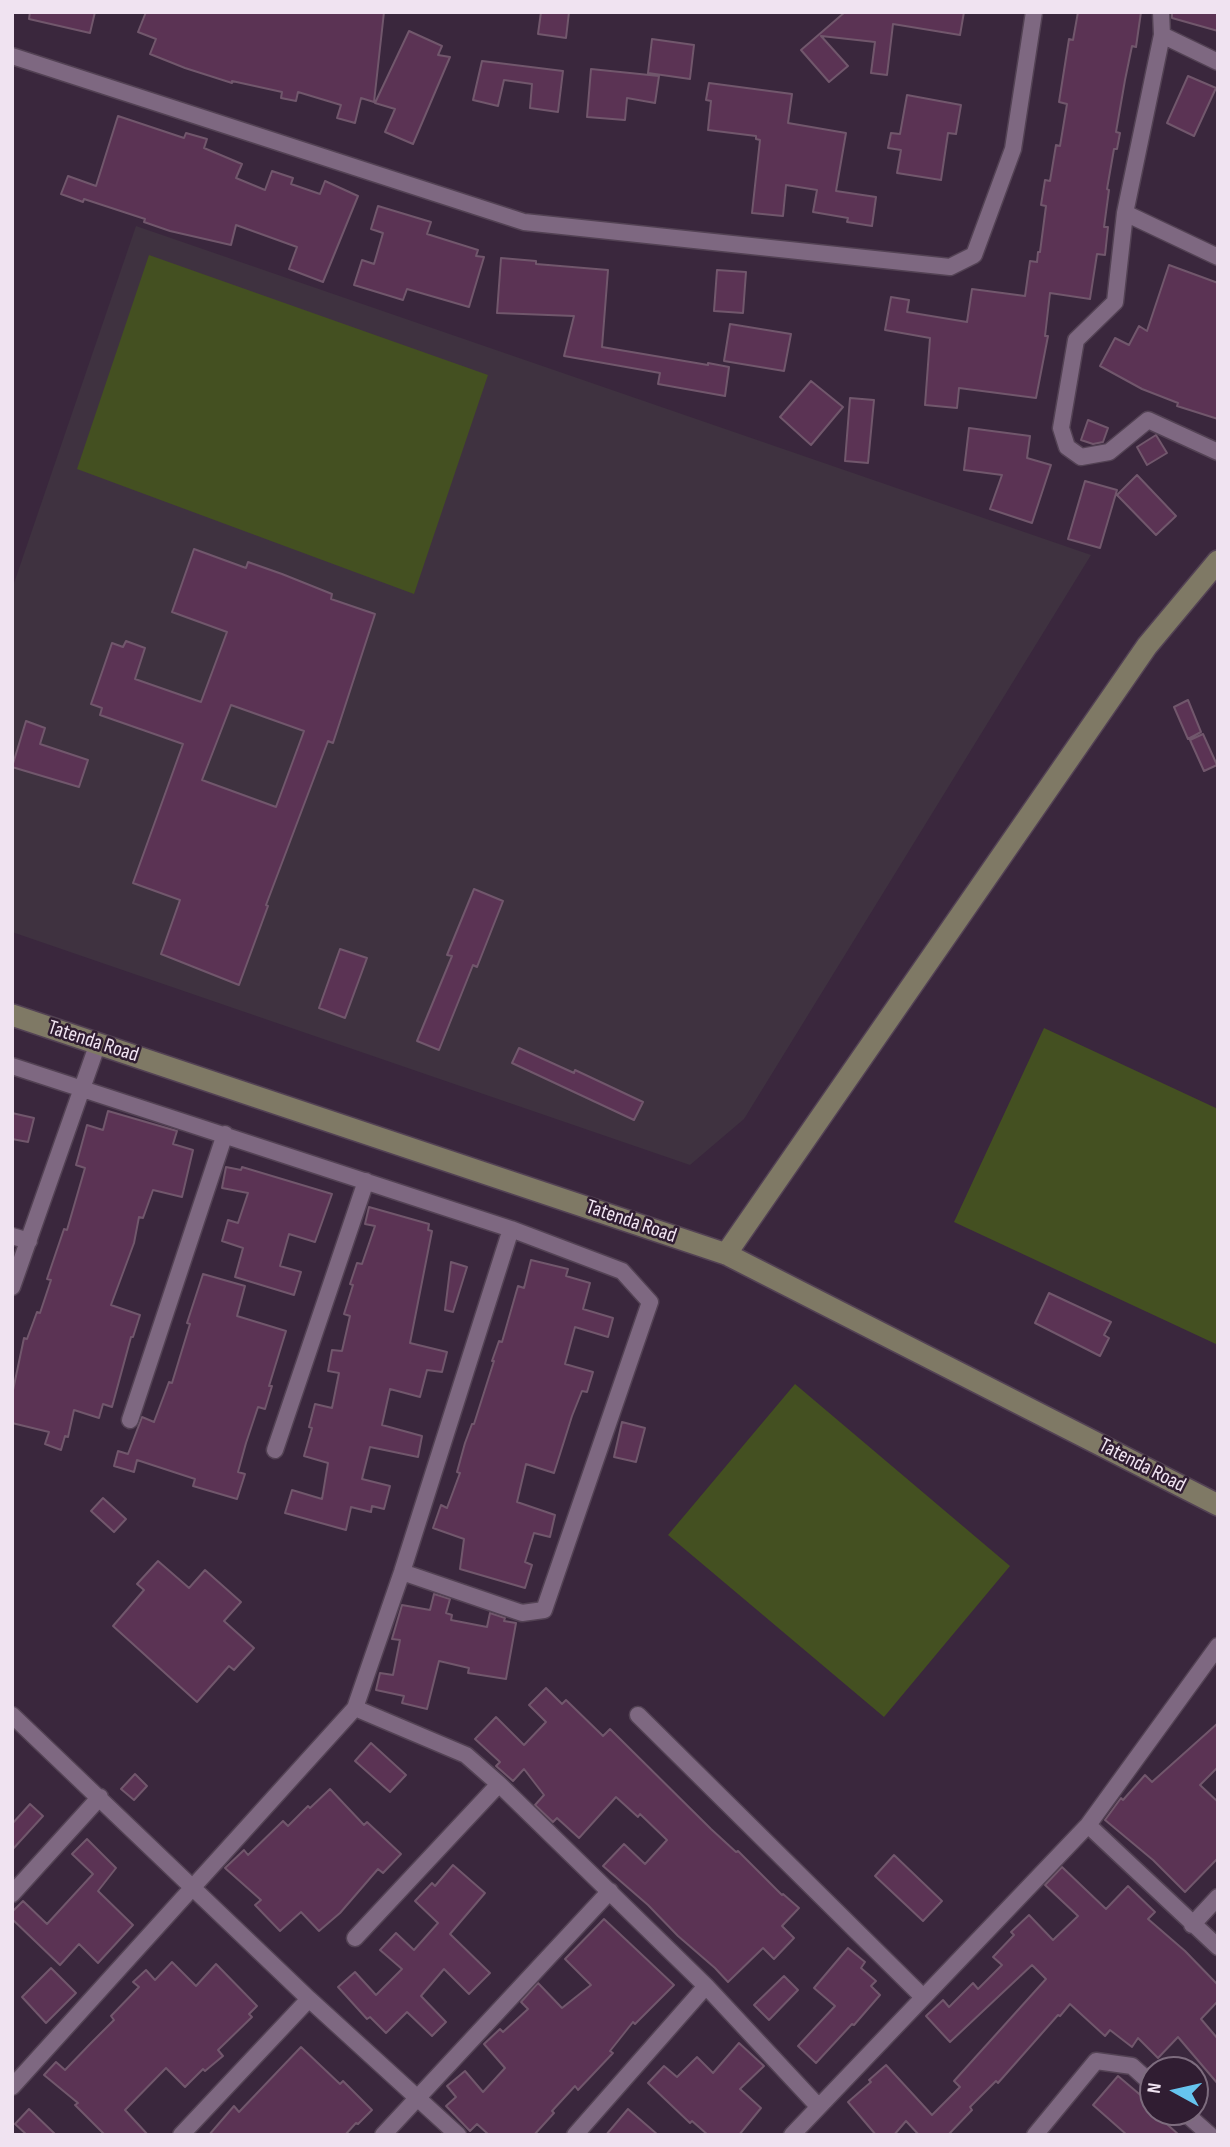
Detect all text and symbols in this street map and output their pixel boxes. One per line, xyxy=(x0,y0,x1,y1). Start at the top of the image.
street label: Tatenda Road xyxy=(44,1015,142,1069)
street label: Tatenda Road xyxy=(582,1195,680,1249)
street label: Tatenda Road xyxy=(1094,1433,1190,1499)
north arrow xyxy=(1139,2056,1209,2126)
text: N xyxy=(1143,2082,1167,2095)

